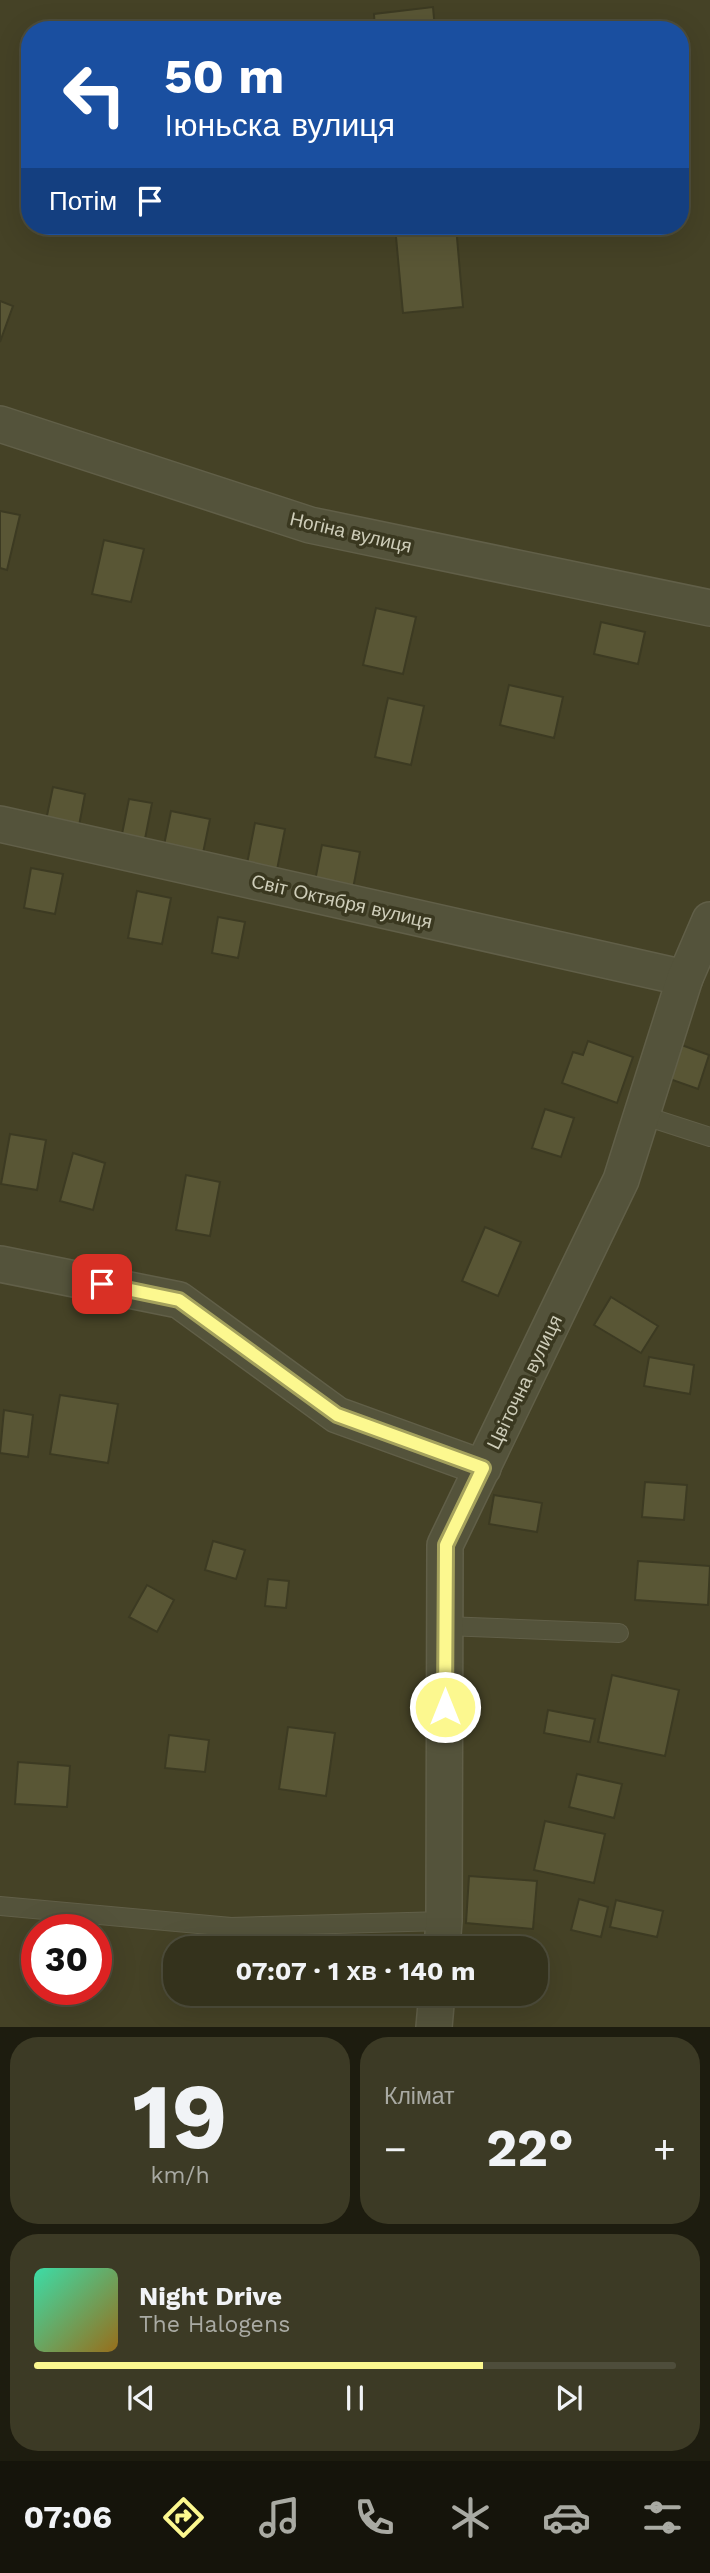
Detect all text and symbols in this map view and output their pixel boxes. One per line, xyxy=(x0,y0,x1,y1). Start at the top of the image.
text: 50 m xyxy=(164,47,284,105)
icon: left xyxy=(49,49,140,140)
text: Iюньска вулиця xyxy=(164,106,395,144)
icon: arrive xyxy=(131,182,169,220)
text: Потім xyxy=(49,186,117,216)
street label: Ногіна вулиця xyxy=(288,507,414,558)
street label: Світ Октября вулиця xyxy=(249,869,435,934)
pin xyxy=(72,1254,132,1314)
icon: arrive xyxy=(83,1265,121,1303)
street label: Цвiточна вулиця xyxy=(482,1311,567,1453)
position arrow xyxy=(408,1670,482,1744)
speed limit sign: 30 xyxy=(21,1914,112,2005)
text: 07:07 · 1 хв · 140 m xyxy=(236,1956,475,1986)
text: 19 xyxy=(132,2063,228,2170)
text: Клімат xyxy=(384,2083,455,2110)
text: 22° xyxy=(486,2118,574,2179)
text: − xyxy=(384,2127,407,2171)
text: + xyxy=(653,2127,676,2171)
text: km/h xyxy=(150,2162,210,2189)
text: Night Drive xyxy=(139,2281,282,2311)
text: The Halogens xyxy=(139,2311,290,2338)
icon: previous xyxy=(122,2379,160,2417)
icon: pause xyxy=(336,2379,374,2417)
icon: next xyxy=(550,2379,588,2417)
icon: directions xyxy=(159,2493,208,2542)
icon: music xyxy=(255,2493,304,2542)
icon: phone xyxy=(350,2493,399,2542)
icon: climate xyxy=(446,2493,495,2542)
icon: car xyxy=(542,2493,591,2542)
icon: filters xyxy=(638,2493,687,2542)
text: 07:06 xyxy=(23,2498,112,2536)

